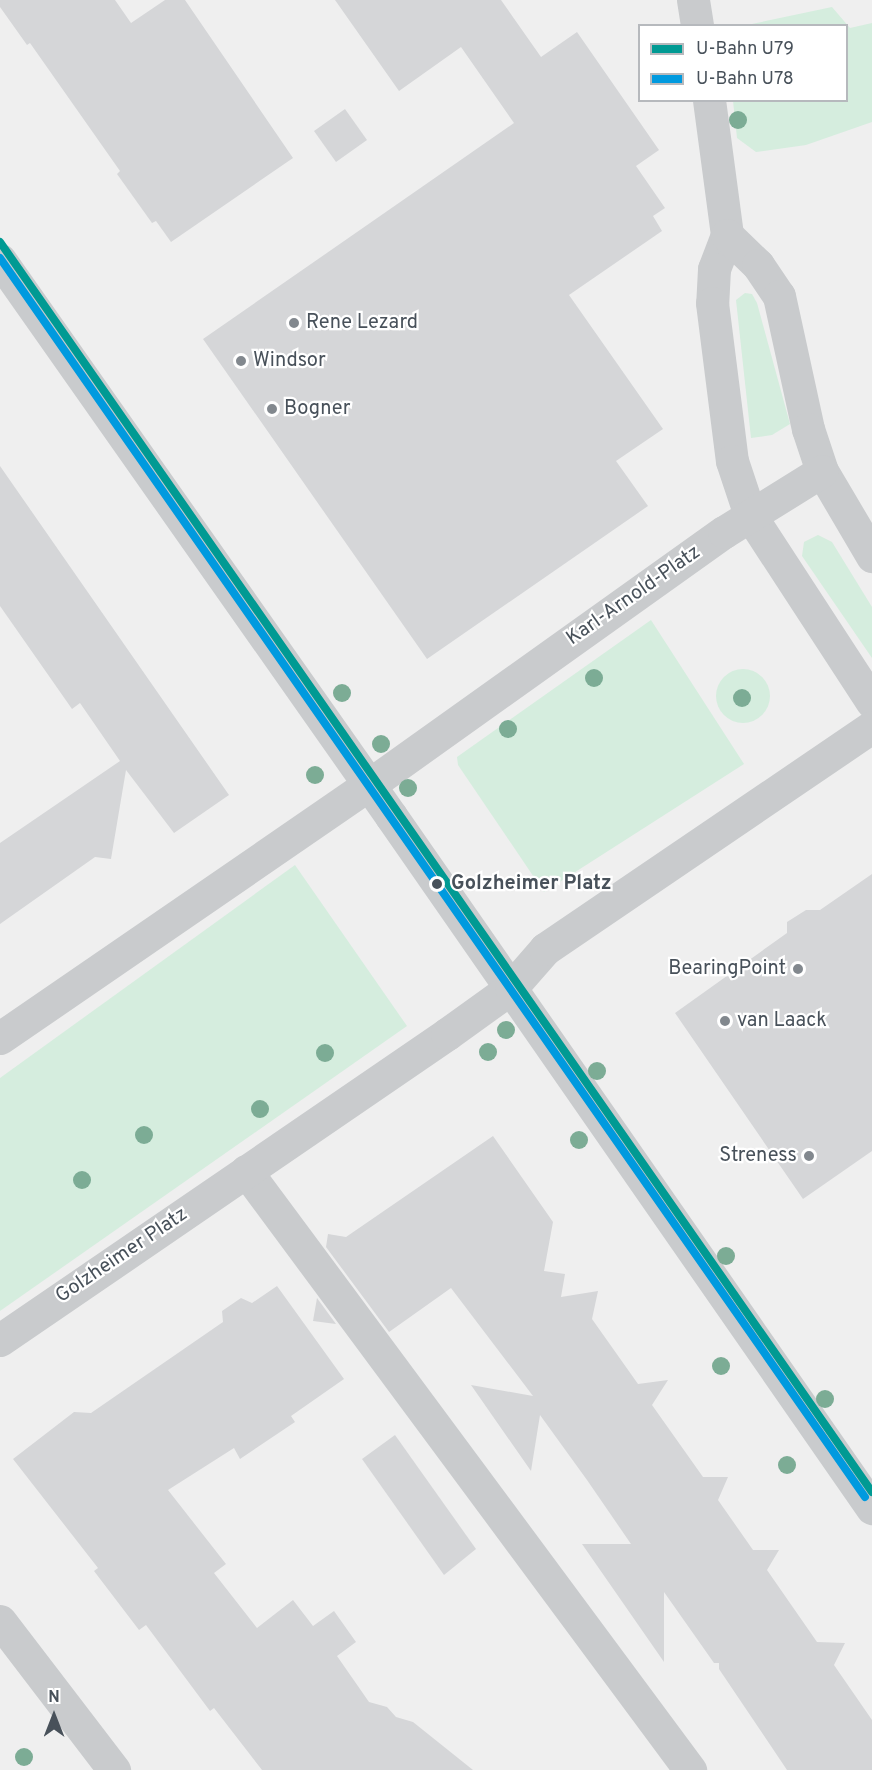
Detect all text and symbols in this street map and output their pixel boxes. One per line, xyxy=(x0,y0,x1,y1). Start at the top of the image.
legend xyxy=(638,24,848,102)
text: U-Bahn U79 xyxy=(696,38,794,61)
text: U-Bahn U78 xyxy=(696,68,794,91)
place label: Rene Lezard xyxy=(306,311,418,335)
marker: Rene Lezard xyxy=(287,316,301,330)
place label: Windsor xyxy=(253,349,326,373)
marker: Windsor xyxy=(234,354,248,368)
place label: Bogner xyxy=(284,397,350,421)
marker: Bogner xyxy=(265,402,279,416)
street label: Karl-Arnold-Platz xyxy=(562,541,706,651)
place label: Golzheimer Platz xyxy=(451,872,612,896)
marker: Golzheimer Platz xyxy=(428,875,446,893)
place label: BearingPoint xyxy=(668,957,786,981)
marker: BearingPoint xyxy=(791,962,805,976)
place label: van Laack xyxy=(737,1009,827,1033)
marker: van Laack xyxy=(718,1014,732,1028)
place label: Streness xyxy=(719,1144,797,1168)
marker: Streness xyxy=(802,1149,816,1163)
street label: Golzheimer Platz xyxy=(52,1203,192,1309)
north arrow xyxy=(24,1686,84,1746)
text: N xyxy=(48,1688,60,1708)

